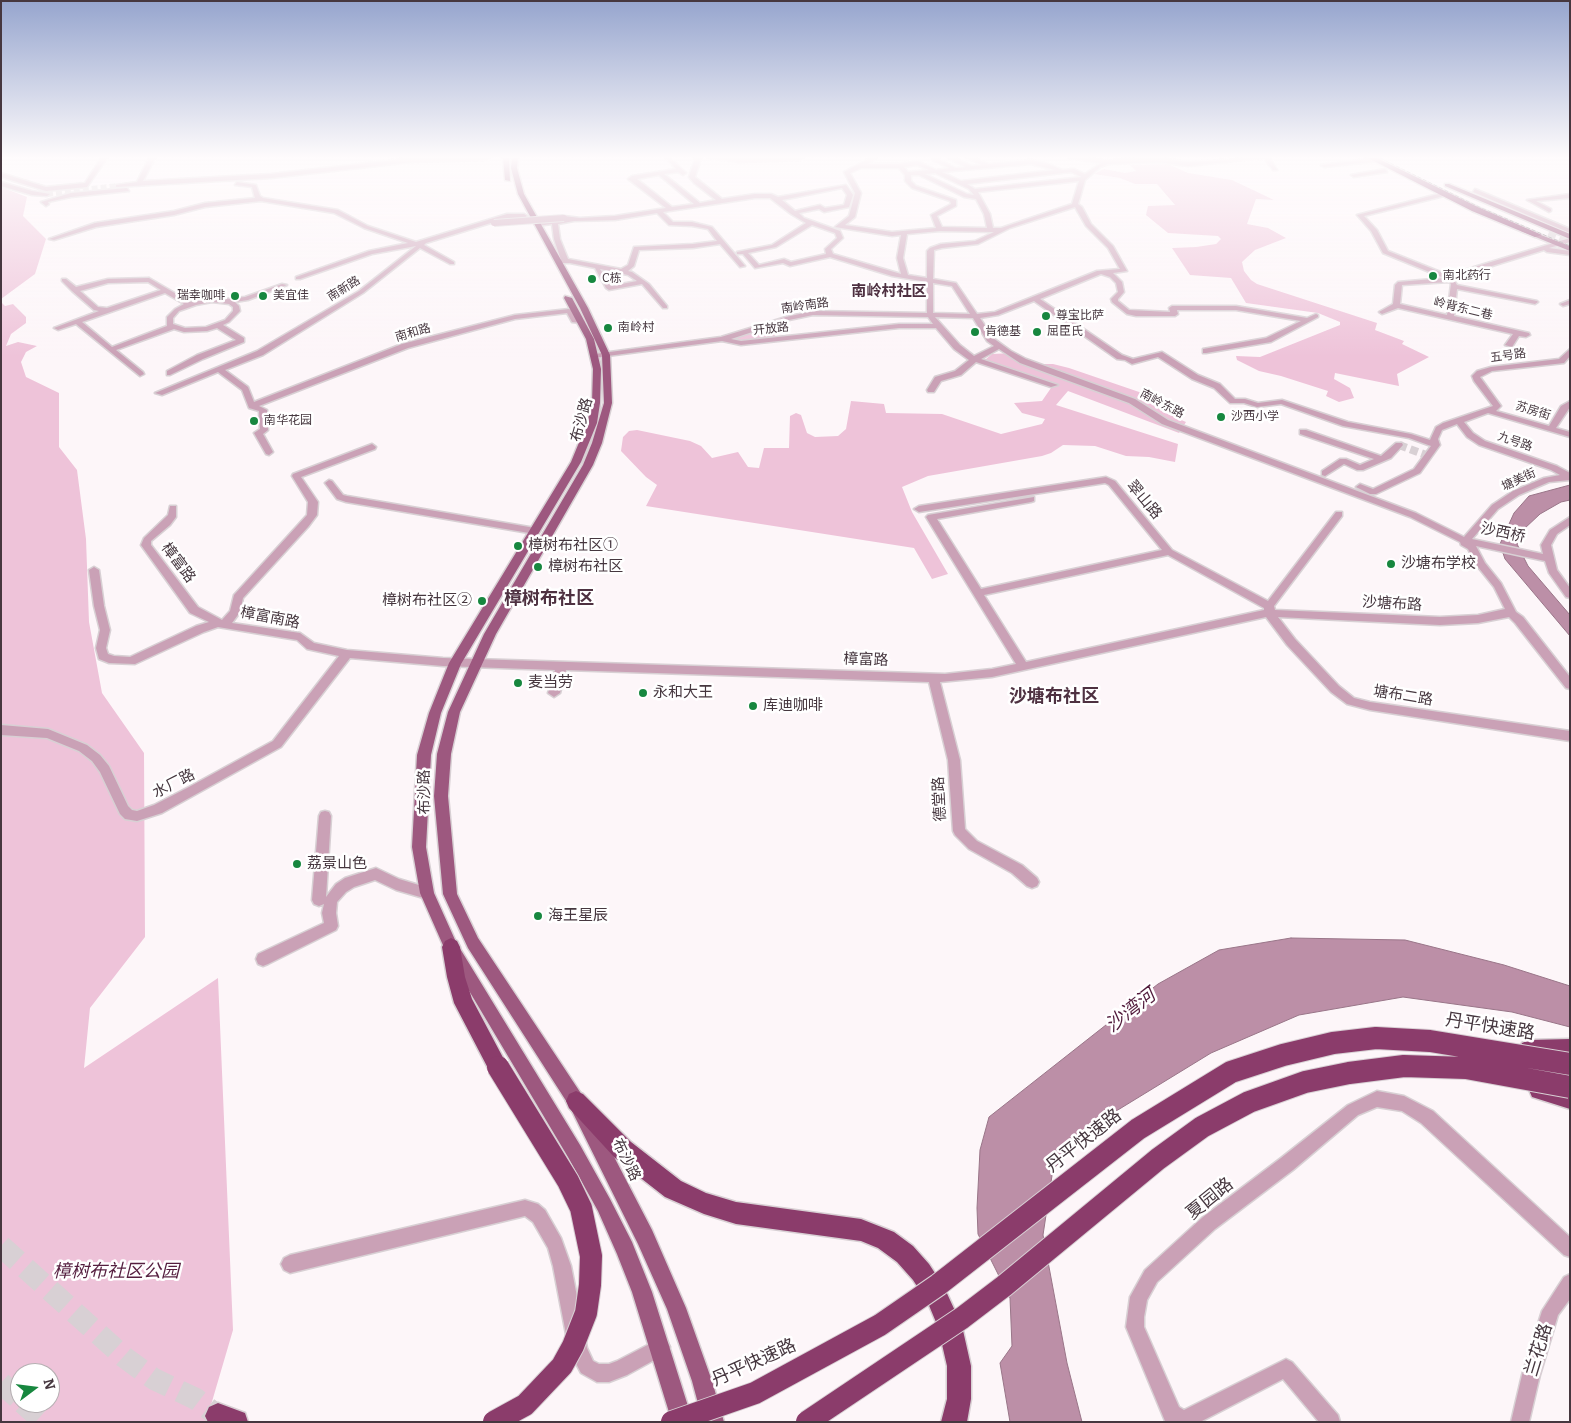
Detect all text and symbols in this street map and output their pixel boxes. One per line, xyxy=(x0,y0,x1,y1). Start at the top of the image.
place label: 南北药行 xyxy=(1443,269,1491,283)
marker: 南北药行 xyxy=(1427,270,1439,282)
place label: C栋 xyxy=(602,272,622,286)
street label: 南新路 xyxy=(325,273,363,305)
marker: C栋 xyxy=(586,273,598,285)
district label: 南岭村社区 xyxy=(852,283,926,301)
place label: 瑞幸咖啡 xyxy=(177,289,225,303)
place label: 美宜佳 xyxy=(273,289,309,303)
marker: 瑞幸咖啡 xyxy=(229,290,241,302)
marker: 美宜佳 xyxy=(257,290,269,302)
street label: 岭背东二巷 xyxy=(1432,295,1494,323)
street label: 南岭南路 xyxy=(780,296,830,316)
place label: 尊宝比萨 xyxy=(1056,309,1104,323)
marker: 尊宝比萨 xyxy=(1040,310,1052,322)
street label: 开放路 xyxy=(752,320,790,338)
street label: 南和路 xyxy=(394,321,432,345)
place label: 南岭村 xyxy=(618,321,654,335)
marker: 南岭村 xyxy=(602,322,614,334)
place label: 肯德基 xyxy=(985,325,1021,339)
place label: 屈臣氏 xyxy=(1047,325,1083,339)
marker: 肯德基 xyxy=(969,326,981,338)
marker: 屈臣氏 xyxy=(1031,326,1043,338)
street label: 五号路 xyxy=(1489,346,1527,366)
street label: 南岭东路 xyxy=(1137,386,1187,422)
street label: 布沙路 xyxy=(567,396,597,444)
street label: 苏房街 xyxy=(1514,399,1552,423)
place label: 沙西小学 xyxy=(1231,410,1279,424)
marker: 沙西小学 xyxy=(1215,411,1227,423)
place label: 南华花园 xyxy=(264,414,312,428)
marker: 南华花园 xyxy=(248,415,260,427)
street label: 九号路 xyxy=(1496,429,1534,455)
street label: 塘美街 xyxy=(1500,466,1538,494)
street label: 翠山路 xyxy=(1123,477,1165,523)
street label: 沙西桥 xyxy=(1479,520,1527,546)
place label: 樟树布社区① xyxy=(528,537,618,555)
street label: 樟富路 xyxy=(157,540,199,586)
marker: 樟树布社区① xyxy=(512,540,524,552)
place label: 沙塘布学校 xyxy=(1401,555,1476,573)
place label: 樟树布社区 xyxy=(548,558,623,576)
marker: 沙塘布学校 xyxy=(1385,558,1397,570)
marker: 樟树布社区 xyxy=(532,561,544,573)
district label: 樟树布社区 xyxy=(504,588,594,610)
place label: 樟树布社区② xyxy=(382,592,472,610)
street label: 沙塘布路 xyxy=(1362,593,1422,615)
marker: 樟树布社区② xyxy=(476,595,488,607)
street label: 樟富南路 xyxy=(239,603,301,633)
street label: 樟富路 xyxy=(843,650,889,670)
place label: 麦当劳 xyxy=(528,674,573,692)
marker: 麦当劳 xyxy=(512,677,524,689)
street label: 塘布二路 xyxy=(1372,682,1434,710)
place label: 永和大王 xyxy=(653,684,713,702)
district label: 沙塘布社区 xyxy=(1009,686,1099,708)
marker: 永和大王 xyxy=(637,687,649,699)
place label: 库迪咖啡 xyxy=(763,697,823,715)
marker: 库迪咖啡 xyxy=(747,700,759,712)
street label: 水厂路 xyxy=(150,766,198,802)
street label: 布沙路 xyxy=(416,769,434,815)
street label: 德堂路 xyxy=(930,776,950,822)
place label: 荔景山色 xyxy=(307,855,367,873)
marker: 荔景山色 xyxy=(291,858,303,870)
place label: 海王星辰 xyxy=(548,907,608,925)
marker: 海王星辰 xyxy=(532,910,544,922)
water label: 沙湾河 xyxy=(1102,984,1160,1038)
street label: 丹平快速路 xyxy=(1444,1009,1536,1045)
street label: 丹平快速路 xyxy=(1042,1105,1126,1177)
street label: 布沙路 xyxy=(608,1136,644,1184)
street label: 夏园路 xyxy=(1182,1174,1238,1224)
park label: 樟树布社区公园 xyxy=(53,1261,179,1283)
street label: 兰花路 xyxy=(1521,1321,1557,1379)
street label: 丹平快速路 xyxy=(708,1335,800,1391)
north arrow xyxy=(10,1363,60,1413)
text: N xyxy=(39,1377,59,1392)

